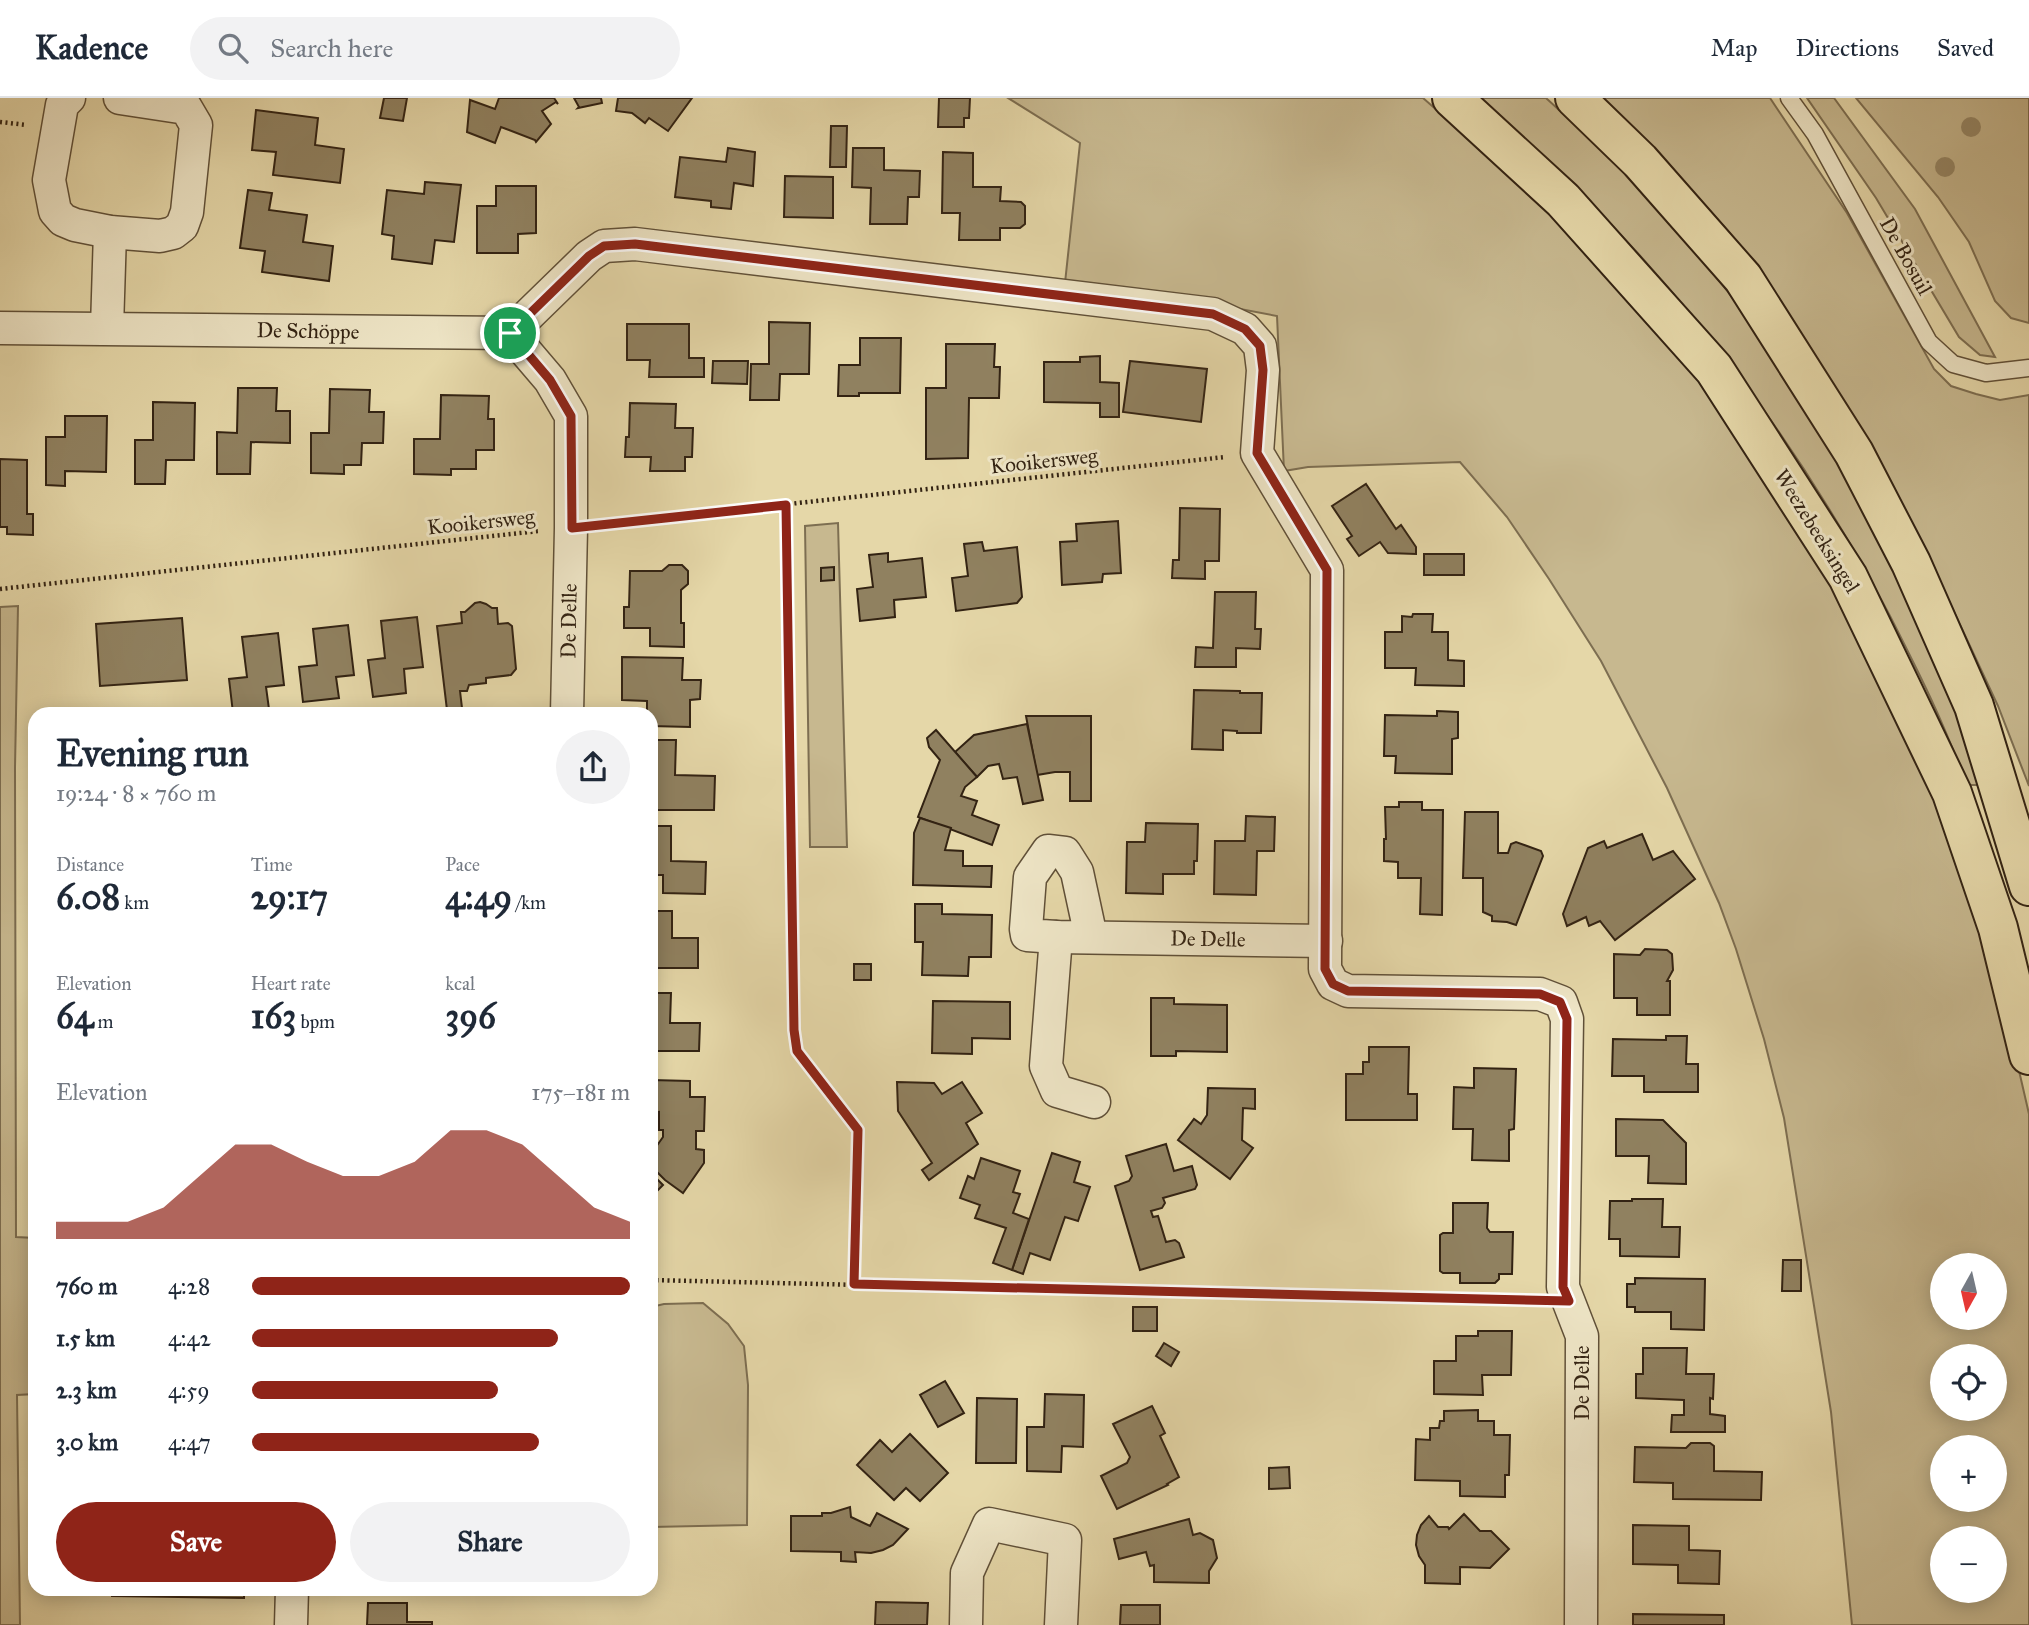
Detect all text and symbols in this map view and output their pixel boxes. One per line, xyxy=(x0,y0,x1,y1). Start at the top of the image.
search box xyxy=(190,17,680,80)
text: Kadence xyxy=(35,28,148,68)
icon: search xyxy=(214,29,252,67)
text: Search here xyxy=(270,32,393,64)
text: Map xyxy=(1711,33,1758,63)
text: Directions xyxy=(1796,33,1899,63)
text: Saved xyxy=(1937,33,1994,63)
street label: De Bosuil xyxy=(1874,213,1938,300)
pin xyxy=(480,303,540,363)
icon: arrive xyxy=(491,314,529,352)
street label: De Schöppe xyxy=(256,317,360,345)
street label: Kooikersweg xyxy=(989,442,1099,480)
street label: Weezebeeksingel xyxy=(1769,464,1866,598)
street label: Kooikersweg xyxy=(426,503,536,541)
street label: De Delle xyxy=(555,583,583,659)
text: Evening run xyxy=(56,730,249,776)
button: share xyxy=(556,730,630,804)
text: 19:24 · 8 × 760 m xyxy=(56,779,216,807)
text: Distance xyxy=(56,853,124,876)
text: Time xyxy=(251,853,293,876)
text: Pace xyxy=(445,853,480,876)
text: 6.08 xyxy=(56,876,120,919)
text: 29:17 xyxy=(251,876,328,919)
text: 4:49 xyxy=(445,876,512,919)
text: km xyxy=(120,891,149,914)
text: /km xyxy=(512,891,546,914)
street label: De Delle xyxy=(1170,925,1246,953)
text: Elevation xyxy=(56,972,131,995)
text: Heart rate xyxy=(251,972,331,995)
text: kcal xyxy=(445,972,475,995)
text: 64 xyxy=(56,995,93,1038)
text: 163 xyxy=(251,995,296,1038)
text: 396 xyxy=(445,995,496,1038)
text: m xyxy=(93,1010,114,1033)
text: bpm xyxy=(296,1010,335,1033)
text: Elevation xyxy=(56,1078,147,1106)
text: 175–181 m xyxy=(531,1078,630,1106)
north arrow xyxy=(1930,1253,2007,1330)
map controls xyxy=(1930,1253,2007,1603)
text: 760 m xyxy=(56,1272,118,1300)
text: 4:28 xyxy=(168,1272,210,1300)
text: 1.5 km xyxy=(56,1324,115,1352)
text: 4:42 xyxy=(168,1324,211,1352)
button: locate xyxy=(1930,1344,2007,1421)
street label: De Delle xyxy=(1569,1345,1595,1421)
text: 2.3 km xyxy=(56,1376,117,1404)
text: 4:59 xyxy=(168,1376,210,1404)
text: 3.0 km xyxy=(56,1428,118,1456)
text: 4:47 xyxy=(168,1428,211,1456)
button: + xyxy=(1930,1435,2007,1512)
button: Save xyxy=(56,1502,336,1582)
button: Share xyxy=(350,1502,630,1582)
button: − xyxy=(1930,1526,2007,1603)

